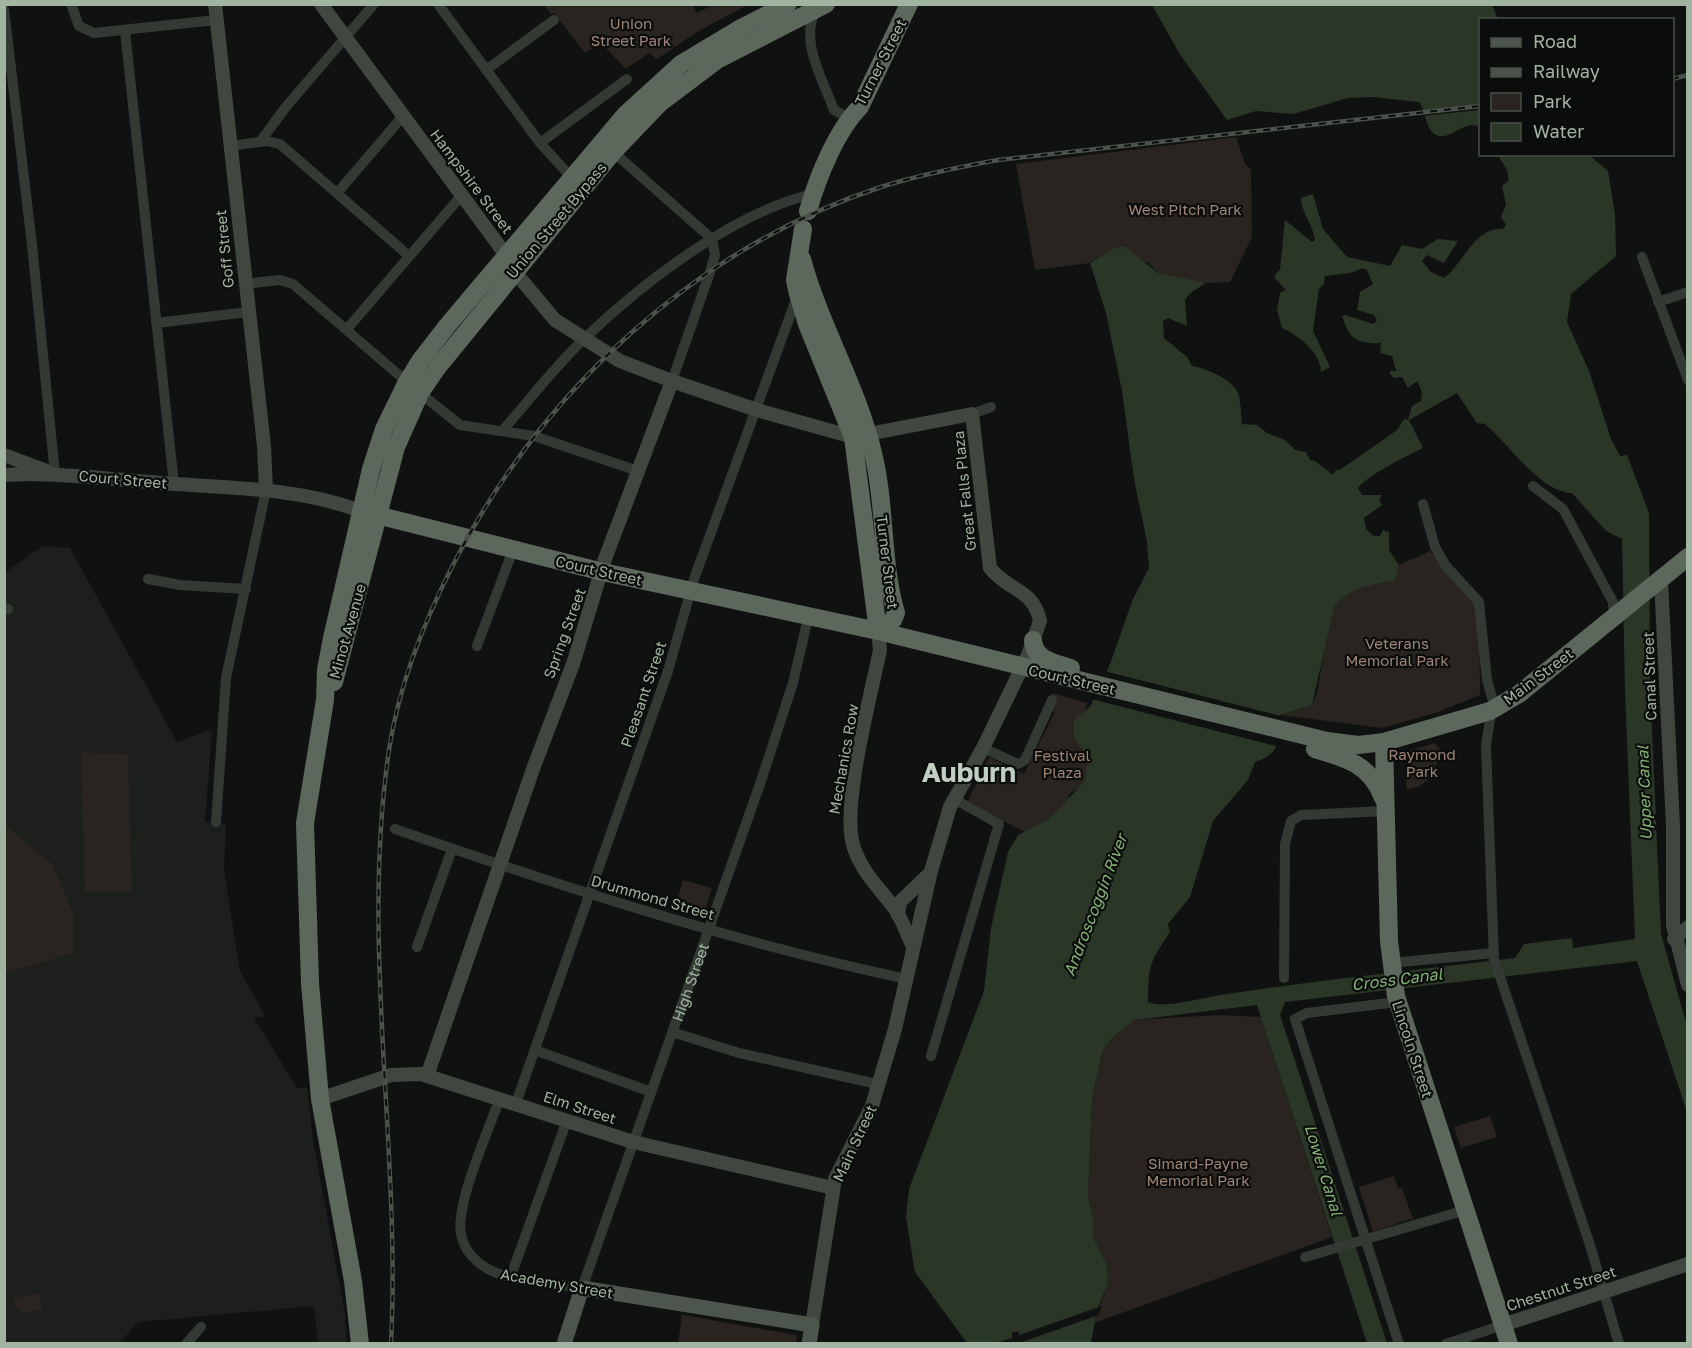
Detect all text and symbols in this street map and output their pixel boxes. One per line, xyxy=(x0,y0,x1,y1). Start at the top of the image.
park label: Union Street Park xyxy=(591,14,672,49)
street label: Turner Street xyxy=(850,16,910,108)
legend xyxy=(1479,18,1674,156)
text: Road xyxy=(1533,30,1577,52)
text: Railway xyxy=(1533,60,1600,82)
text: Park xyxy=(1533,90,1572,112)
text: Water xyxy=(1533,120,1584,142)
street label: Hampshire Street xyxy=(427,125,517,237)
street label: Union Street Bypass xyxy=(502,158,610,282)
park label: West Pitch Park xyxy=(1128,200,1242,218)
street label: Goff Street xyxy=(211,209,237,289)
street label: Great Falls Plaza xyxy=(949,430,979,552)
street label: Court Street xyxy=(78,466,168,492)
street label: Turner Street xyxy=(873,514,903,610)
street label: Court Street xyxy=(554,551,644,589)
street label: Minot Avenue xyxy=(325,581,369,681)
street label: Spring Street xyxy=(539,585,589,681)
street label: Canal Street xyxy=(1638,631,1660,721)
park label: Veterans Memorial Park xyxy=(1345,634,1449,669)
street label: Pleasant Street xyxy=(616,638,670,750)
street label: Main Street xyxy=(1500,644,1576,708)
street label: Court Street xyxy=(1027,660,1117,698)
street label: Mechanics Row xyxy=(824,702,862,816)
water label: Upper Canal xyxy=(1632,744,1656,841)
park label: Raymond Park xyxy=(1388,745,1456,780)
park label: Festival Plaza xyxy=(1034,746,1091,781)
district label: Auburn xyxy=(922,756,1016,788)
water label: Androscoggin River xyxy=(1059,829,1132,979)
street label: Drummond Street xyxy=(589,871,717,923)
street label: High Street xyxy=(668,940,712,1024)
water label: Cross Canal xyxy=(1350,963,1444,994)
street label: Lincoln Street xyxy=(1389,998,1437,1100)
street label: Elm Street xyxy=(541,1087,619,1127)
street label: Main Street xyxy=(828,1102,880,1184)
water label: Lower Canal xyxy=(1301,1122,1348,1219)
park label: Simard-Payne Memorial Park xyxy=(1146,1154,1250,1189)
street label: Chestnut Street xyxy=(1504,1262,1618,1314)
street label: Academy Street xyxy=(499,1264,615,1302)

